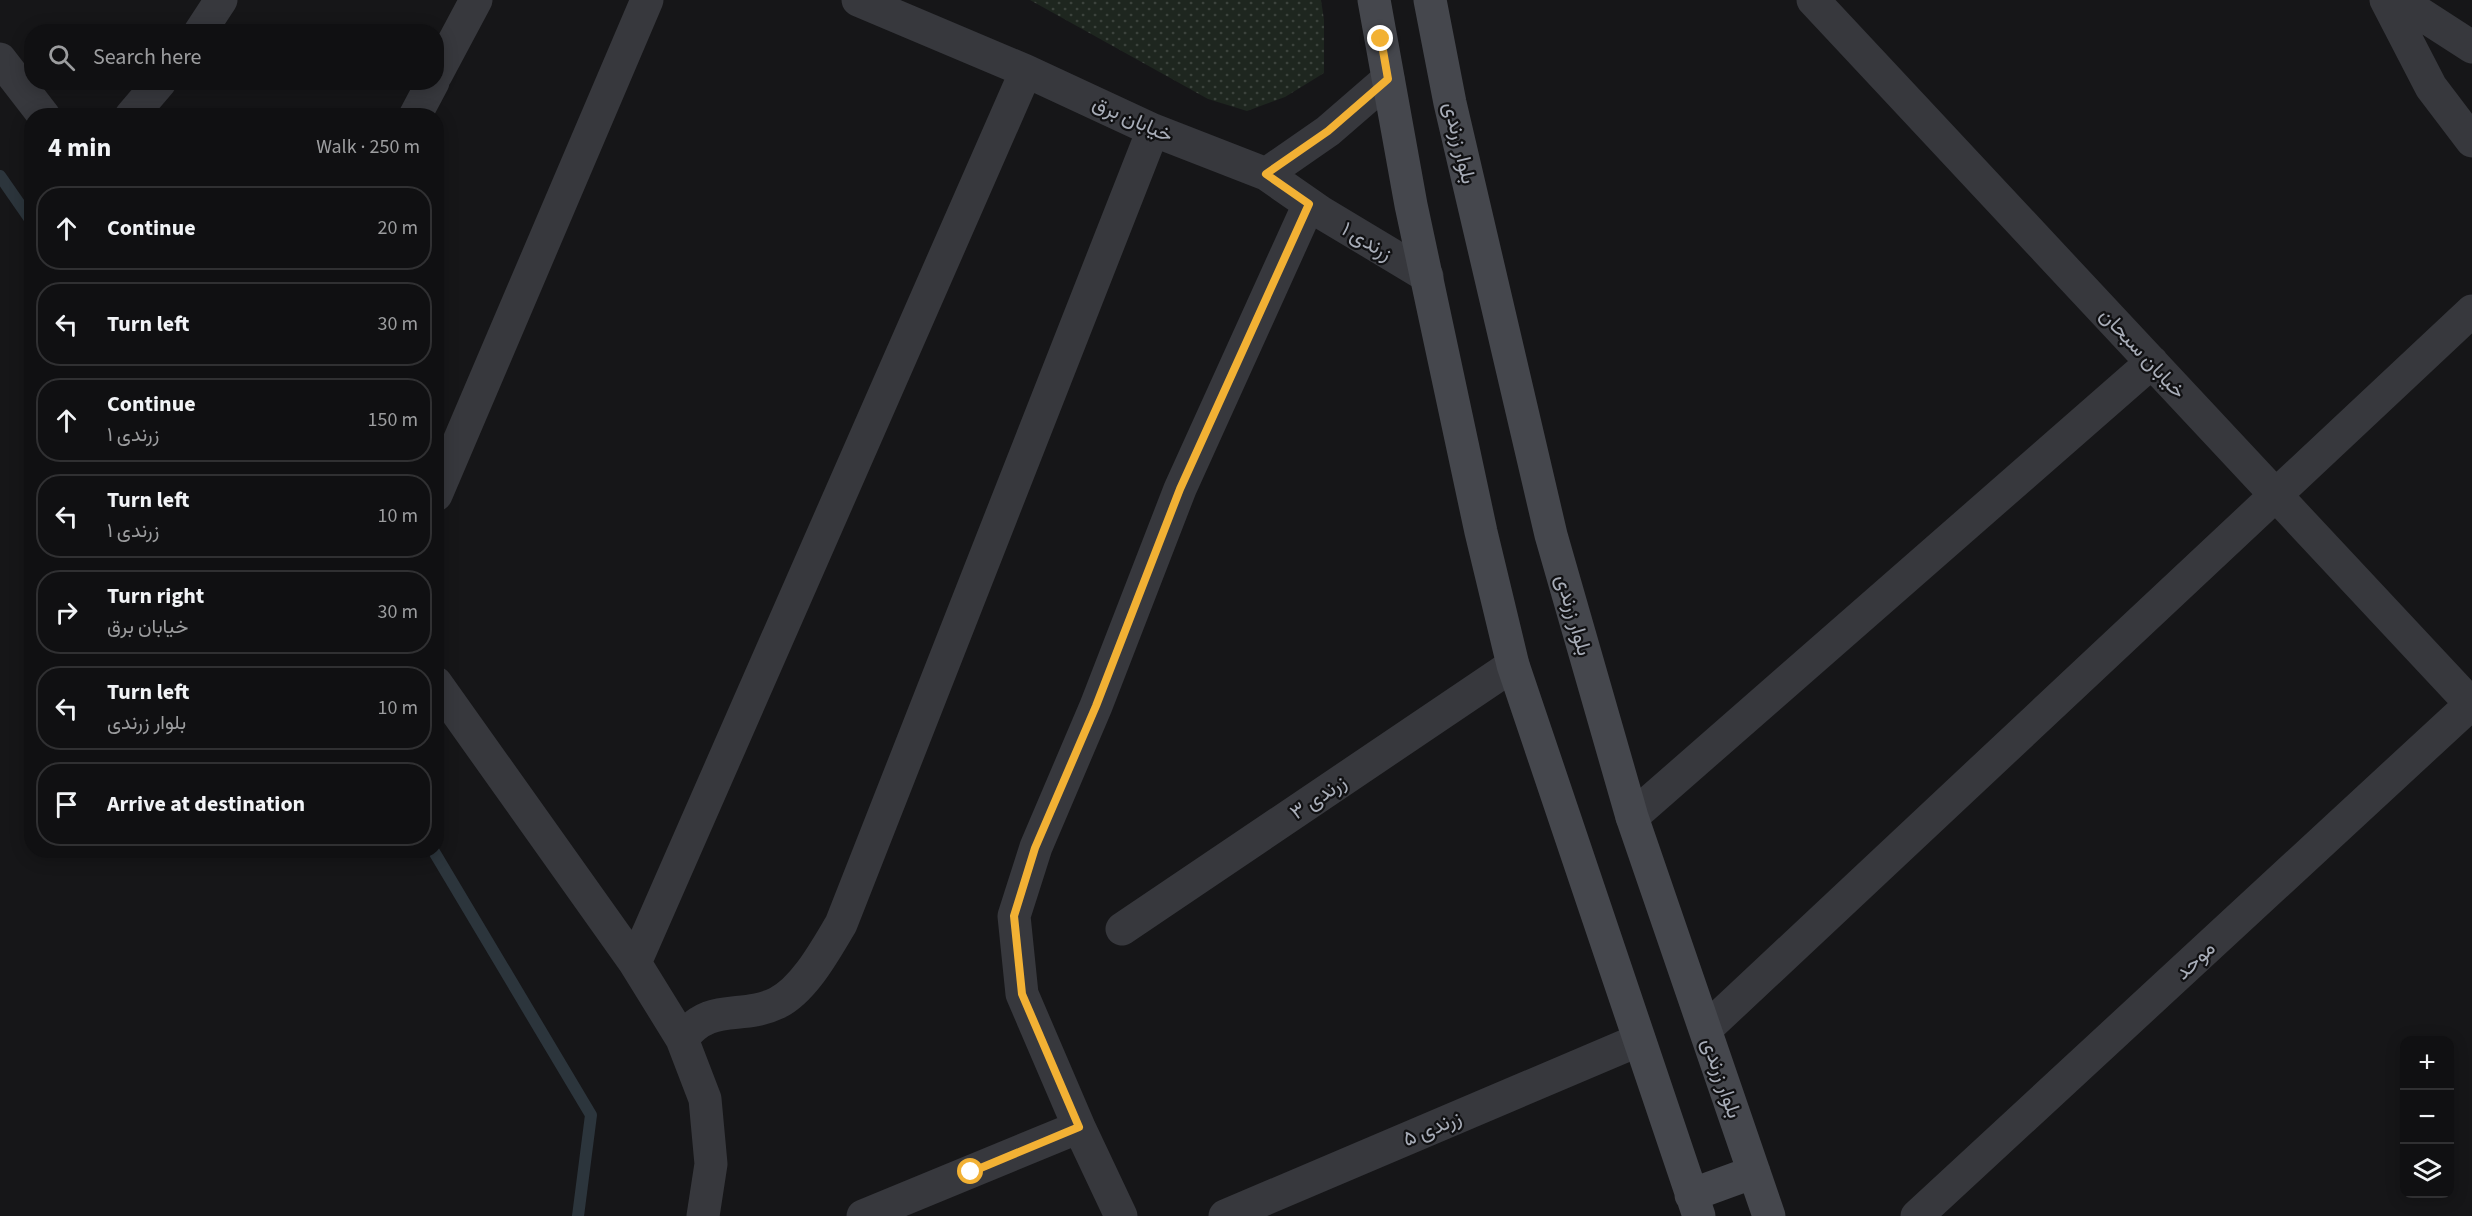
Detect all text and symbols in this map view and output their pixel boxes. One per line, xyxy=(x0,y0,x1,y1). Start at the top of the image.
search box xyxy=(24,24,444,90)
route end xyxy=(1367,25,1393,51)
icon: search xyxy=(45,41,78,74)
text: Search here xyxy=(93,41,201,73)
street label: خیابان برق xyxy=(1088,88,1178,150)
street label: بلوار زرندی xyxy=(1436,99,1484,187)
text: 4 min xyxy=(48,129,111,166)
text: Walk · 250 m xyxy=(316,133,420,161)
icon: ahead xyxy=(50,212,83,245)
text: Continue xyxy=(107,212,196,244)
text: 20 m xyxy=(378,214,418,242)
street label: زرندی ۱ xyxy=(1336,214,1398,268)
street label: خیابان سبحان xyxy=(2093,301,2193,405)
icon: left xyxy=(50,308,83,341)
text: Turn left xyxy=(107,308,189,340)
text: 30 m xyxy=(378,310,418,338)
text: Continue xyxy=(107,388,196,420)
icon: ahead xyxy=(50,404,83,437)
text: 150 m xyxy=(368,406,418,434)
text: زرندی ۱ xyxy=(107,421,159,449)
text: Turn left xyxy=(107,484,189,516)
icon: left xyxy=(50,500,83,533)
text: 10 m xyxy=(378,502,418,530)
text: زرندی ۱ xyxy=(107,517,159,545)
street label: بلوار زرندی xyxy=(1548,571,1600,659)
text: Turn right xyxy=(107,580,204,612)
icon: right xyxy=(50,596,83,629)
text: 30 m xyxy=(378,598,418,626)
text: خیابان برق xyxy=(107,613,188,641)
text: Turn left xyxy=(107,676,189,708)
icon: left xyxy=(50,692,83,725)
text: 10 m xyxy=(378,694,418,722)
text: بلوار زرندی xyxy=(107,709,186,737)
street label: زرندی ۳ xyxy=(1284,767,1352,827)
icon: arrive xyxy=(50,788,83,821)
text: Arrive at destination xyxy=(107,788,305,820)
street label: موحد xyxy=(2168,933,2222,987)
street label: بلوار زرندی xyxy=(1694,1034,1750,1122)
map controls xyxy=(2400,1036,2454,1198)
button: + xyxy=(2400,1036,2454,1090)
button: − xyxy=(2400,1090,2454,1144)
street label: زرندی ۵ xyxy=(1398,1102,1466,1154)
button: layers xyxy=(2400,1144,2454,1198)
route start xyxy=(957,1158,983,1184)

